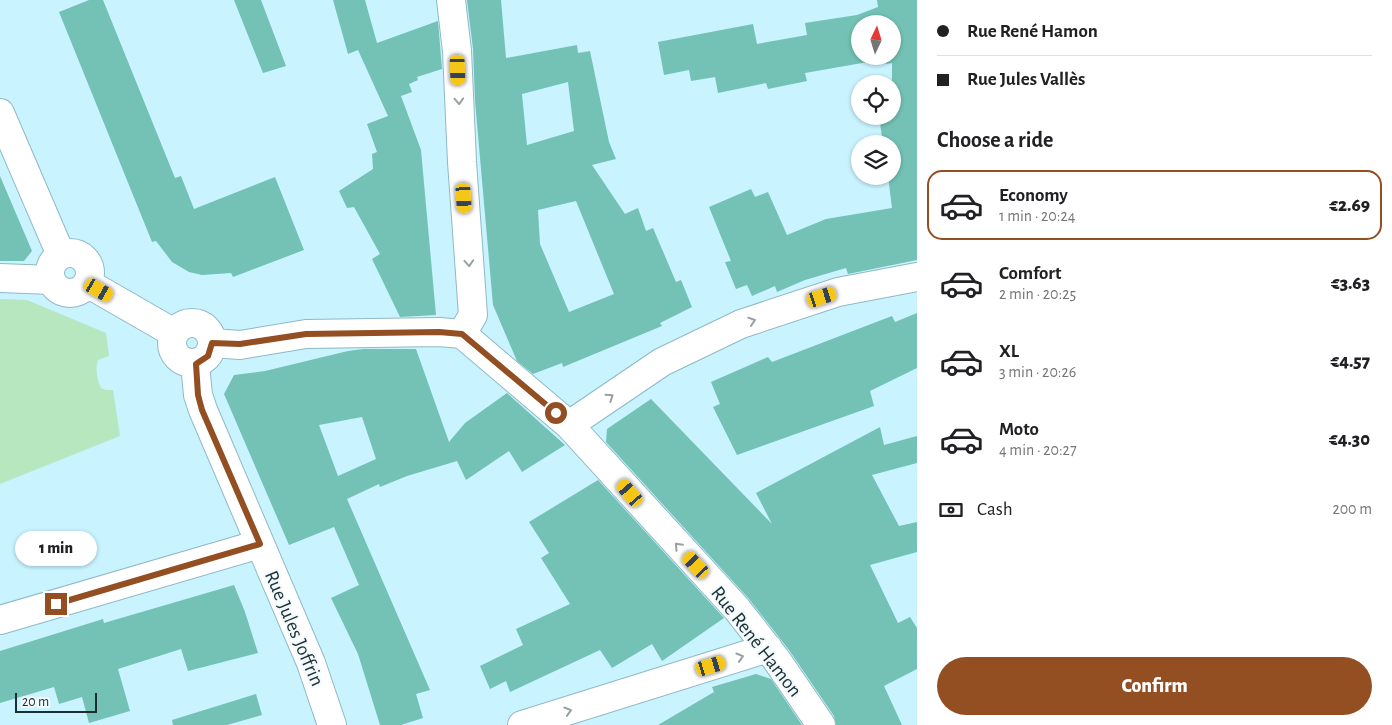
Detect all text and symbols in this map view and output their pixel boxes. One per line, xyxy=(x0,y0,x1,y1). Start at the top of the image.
north arrow xyxy=(851,15,901,65)
map controls xyxy=(851,15,901,185)
text: Rue René Hamon xyxy=(967,22,1098,41)
car xyxy=(449,55,466,85)
text: Rue Jules Vallès xyxy=(967,70,1085,89)
button: locate xyxy=(851,75,901,125)
one-way arrow xyxy=(454,97,465,105)
text: Choose a ride xyxy=(937,129,1053,151)
button: layers xyxy=(851,135,901,185)
car xyxy=(455,183,472,213)
icon: car xyxy=(939,183,984,228)
text: Economy xyxy=(999,186,1068,205)
text: €2.69 xyxy=(1329,196,1370,215)
text: 1 min · 20:24 xyxy=(999,208,1075,224)
one-way arrow xyxy=(463,259,474,267)
icon: car xyxy=(939,261,984,306)
text: Comfort xyxy=(999,264,1061,283)
text: €3.63 xyxy=(1331,274,1370,293)
car xyxy=(82,276,115,304)
car xyxy=(805,285,838,309)
text: 2 min · 20:25 xyxy=(999,286,1076,302)
one-way arrow xyxy=(747,316,756,326)
icon: car xyxy=(939,339,984,384)
text: XL xyxy=(999,342,1019,361)
text: €4.57 xyxy=(1330,352,1370,371)
text: 3 min · 20:26 xyxy=(999,364,1076,380)
one-way arrow xyxy=(604,394,613,403)
route start xyxy=(545,402,567,424)
icon: car xyxy=(939,417,984,462)
text: Moto xyxy=(999,420,1039,439)
text: €4.30 xyxy=(1329,430,1370,449)
text: 4 min · 20:27 xyxy=(999,442,1077,458)
car xyxy=(614,477,645,509)
icon: cash xyxy=(937,496,965,524)
text: Cash xyxy=(977,500,1013,519)
text: 200 m xyxy=(1332,501,1372,517)
callout: 1 min xyxy=(15,532,97,566)
text: 1 min xyxy=(39,540,73,556)
one-way arrow xyxy=(675,542,684,551)
car xyxy=(680,549,711,581)
street label: Rue Jules Joffrin xyxy=(261,568,327,689)
street label: Rue René Hamon xyxy=(707,583,805,701)
route end xyxy=(45,593,67,615)
one-way arrow xyxy=(735,653,744,663)
car xyxy=(694,654,727,678)
button: Confirm xyxy=(937,657,1372,715)
scale bar xyxy=(15,690,98,713)
text: 20 m xyxy=(22,695,49,709)
one-way arrow xyxy=(563,706,572,716)

